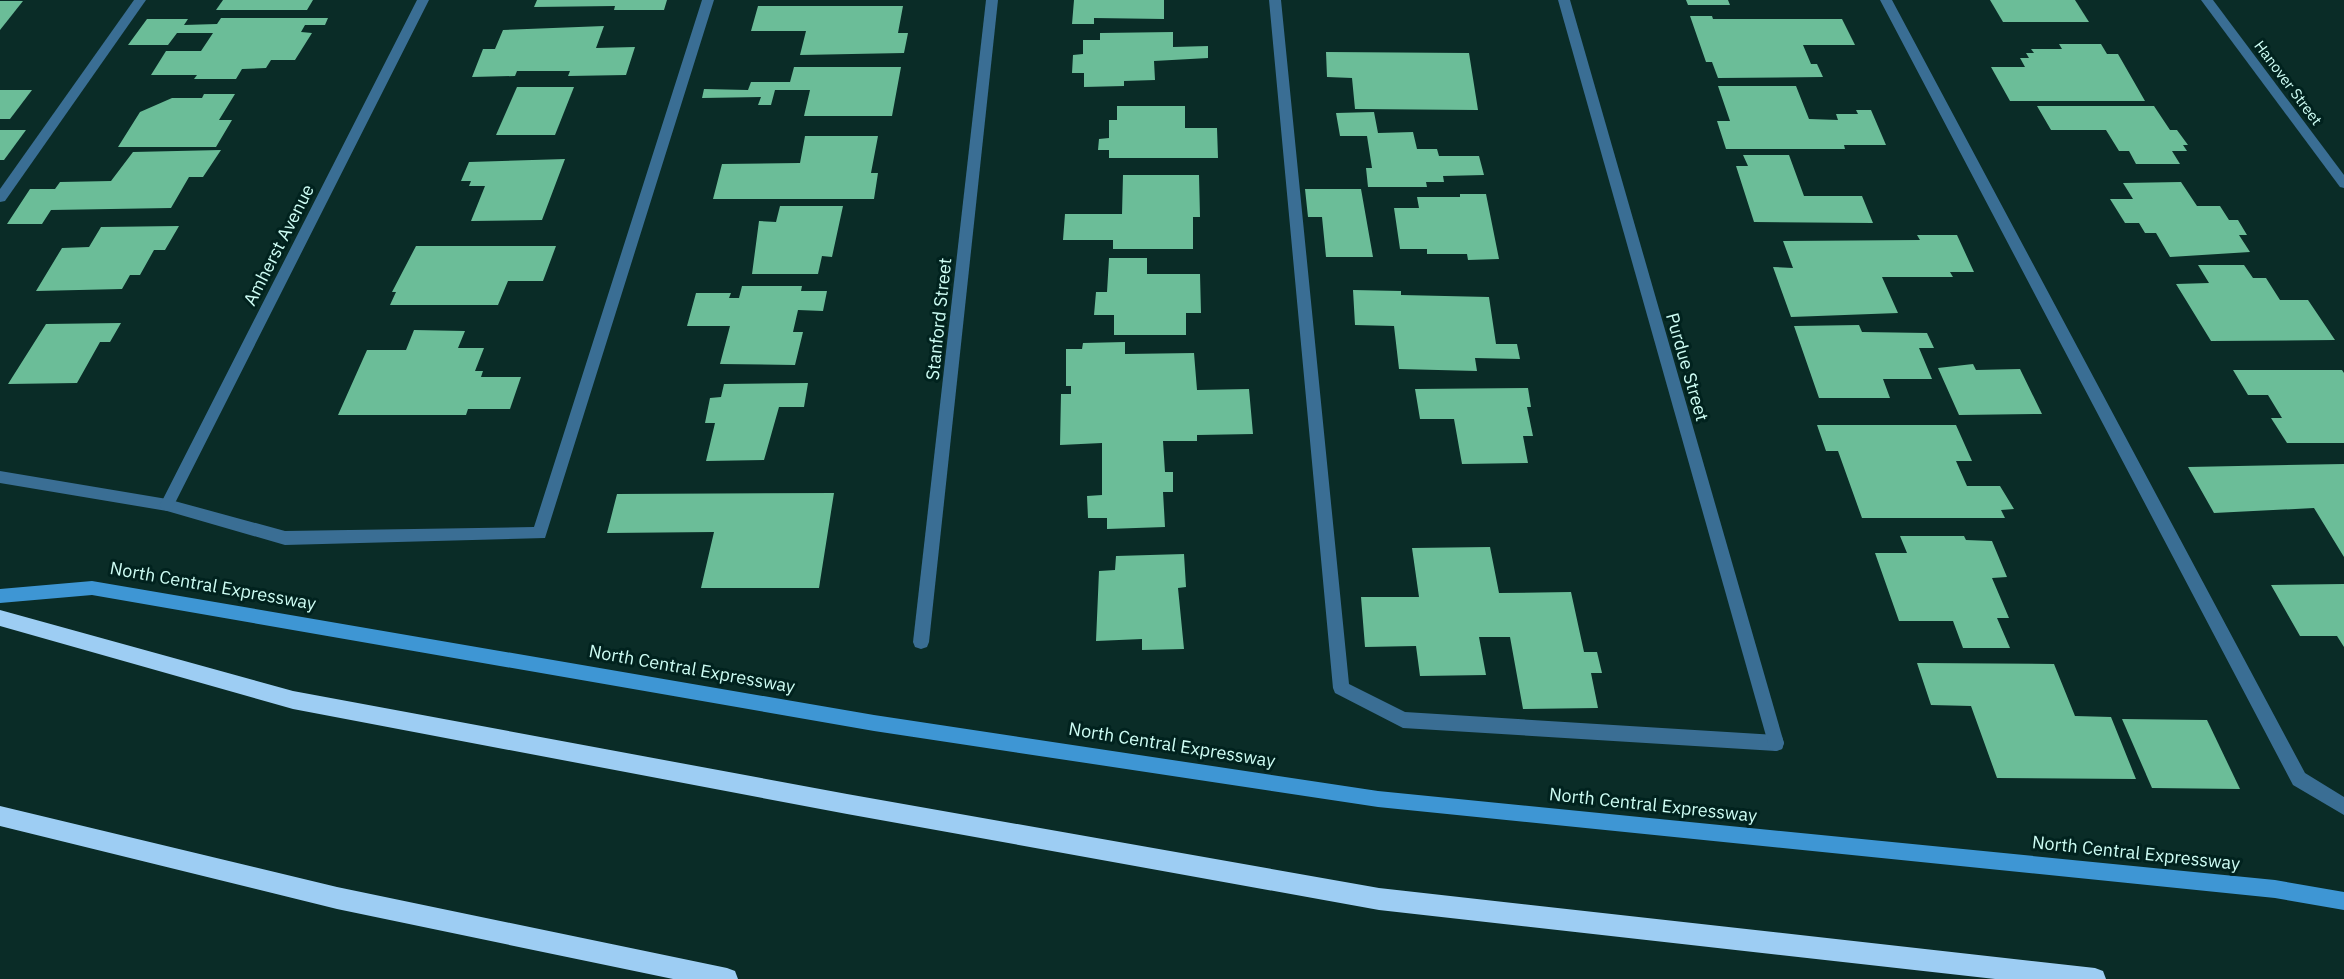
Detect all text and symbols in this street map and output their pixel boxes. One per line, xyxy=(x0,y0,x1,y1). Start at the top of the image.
street label: Hanover Street xyxy=(2250,37,2326,129)
street label: Amherst Avenue xyxy=(238,180,319,309)
street label: Stanford Street xyxy=(921,257,956,381)
street label: Purdue Street xyxy=(1661,310,1714,424)
street label: North Central Expressway xyxy=(108,556,318,615)
street label: North Central Expressway xyxy=(587,639,797,698)
street label: North Central Expressway xyxy=(1067,717,1277,772)
street label: North Central Expressway xyxy=(1548,782,1758,827)
street label: North Central Expressway xyxy=(2031,830,2241,875)

